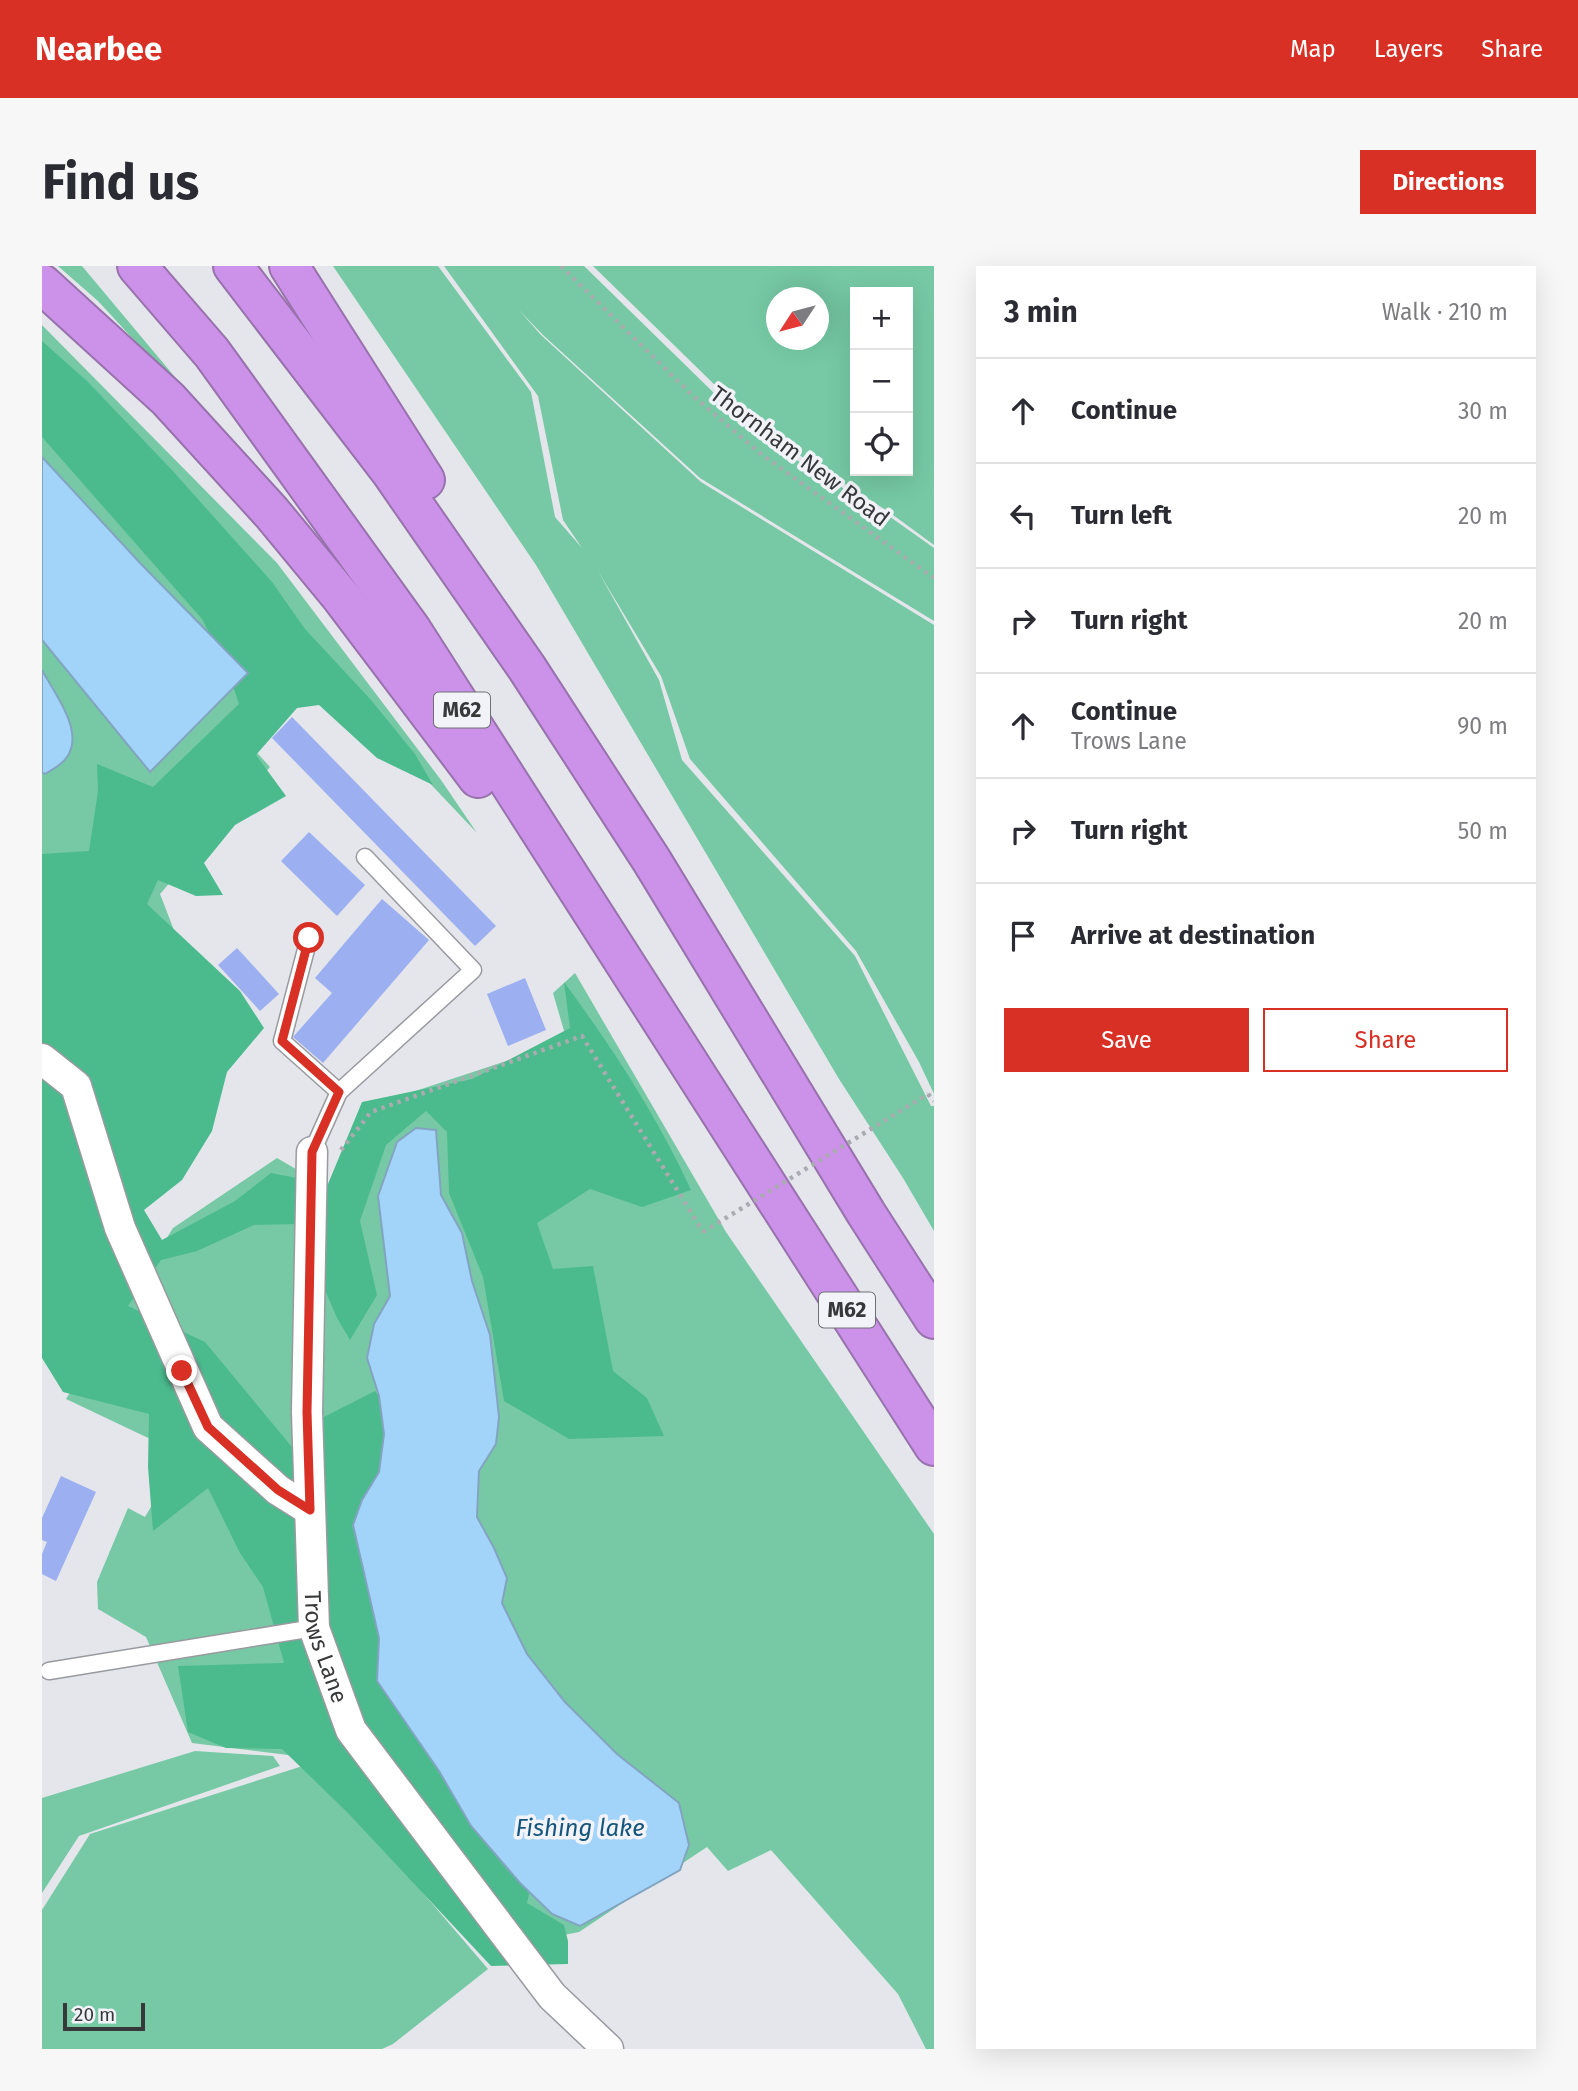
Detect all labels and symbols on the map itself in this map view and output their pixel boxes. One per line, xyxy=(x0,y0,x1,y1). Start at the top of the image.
north arrow xyxy=(766,287,829,350)
street label: Thornham New Road xyxy=(705,380,895,532)
road number: M62 xyxy=(434,692,490,728)
route start xyxy=(293,922,324,953)
road number: M62 xyxy=(819,1292,875,1328)
route end xyxy=(166,1355,197,1386)
street label: Trows Lane xyxy=(299,1590,354,1707)
water label: Fishing lake xyxy=(515,1814,645,1842)
scale bar xyxy=(63,2000,145,2032)

